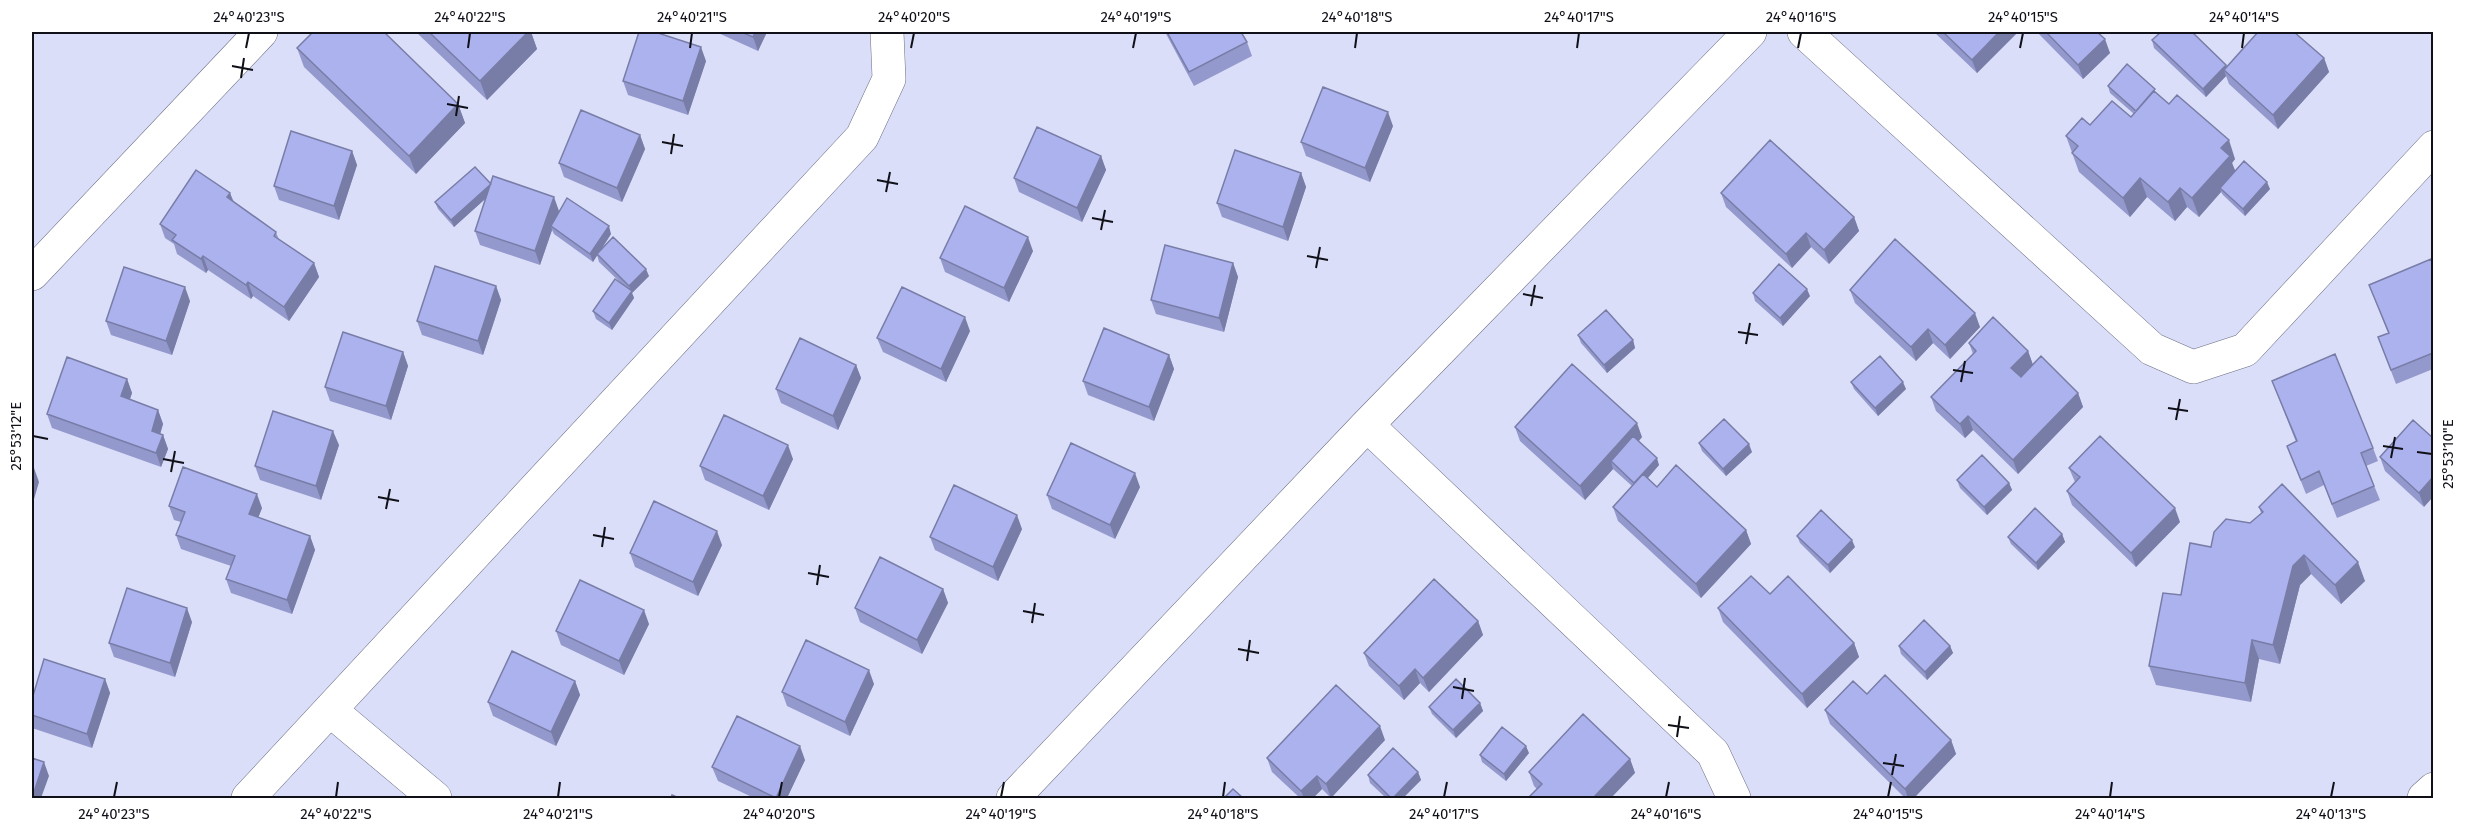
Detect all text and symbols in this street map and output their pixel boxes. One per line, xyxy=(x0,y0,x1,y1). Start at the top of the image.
text: 24°40'23"S xyxy=(213,8,285,26)
text: 24°40'22"S xyxy=(434,8,506,26)
text: 24°40'21"S xyxy=(657,8,727,26)
text: 24°40'20"S xyxy=(878,8,950,26)
text: 24°40'19"S xyxy=(1101,8,1171,26)
text: 24°40'18"S xyxy=(1321,8,1393,26)
text: 24°40'17"S xyxy=(1544,8,1614,26)
text: 24°40'16"S xyxy=(1766,8,1836,26)
text: 24°40'15"S xyxy=(1988,8,2058,26)
text: 24°40'14"S xyxy=(2209,8,2279,26)
text: 25°53'12"E xyxy=(7,402,25,470)
text: 25°53'10"E xyxy=(2439,419,2457,489)
text: 24°40'23"S xyxy=(78,805,150,823)
text: 24°40'22"S xyxy=(300,805,372,823)
text: 24°40'21"S xyxy=(523,805,593,823)
text: 24°40'20"S xyxy=(743,805,815,823)
text: 24°40'19"S xyxy=(966,805,1036,823)
text: 24°40'18"S xyxy=(1187,805,1259,823)
text: 24°40'17"S xyxy=(1409,805,1479,823)
text: 24°40'16"S xyxy=(1631,805,1701,823)
text: 24°40'15"S xyxy=(1853,805,1923,823)
text: 24°40'14"S xyxy=(2075,805,2145,823)
text: 24°40'13"S xyxy=(2296,805,2366,823)

